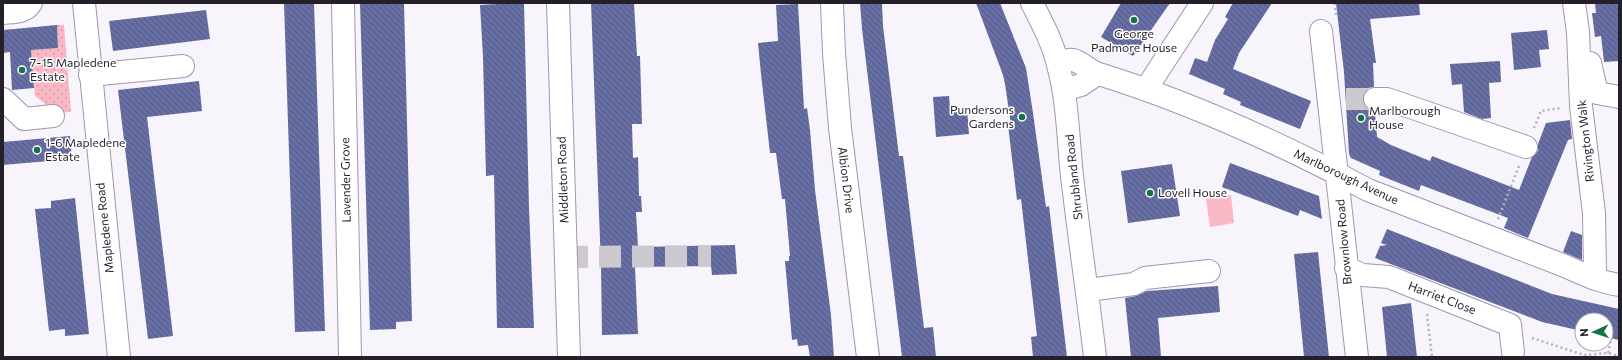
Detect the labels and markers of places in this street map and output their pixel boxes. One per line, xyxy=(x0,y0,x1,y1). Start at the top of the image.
marker: George Padmore House xyxy=(1129,15,1139,25)
place label: George Padmore House xyxy=(1091,26,1177,54)
place label: 7-15 Mapledene Estate xyxy=(30,55,116,83)
marker: 7-15 Mapledene Estate xyxy=(17,65,27,75)
place label: Pundersons Gardens xyxy=(950,102,1014,130)
place label: Marlborough House xyxy=(1369,103,1441,131)
marker: Pundersons Gardens xyxy=(1017,112,1027,122)
marker: Marlborough House xyxy=(1356,113,1366,123)
place label: 1-6 Mapledene Estate xyxy=(45,135,125,163)
marker: 1-6 Mapledene Estate xyxy=(32,145,42,155)
place label: Lovell House xyxy=(1158,185,1227,199)
marker: Lovell House xyxy=(1145,188,1155,198)

